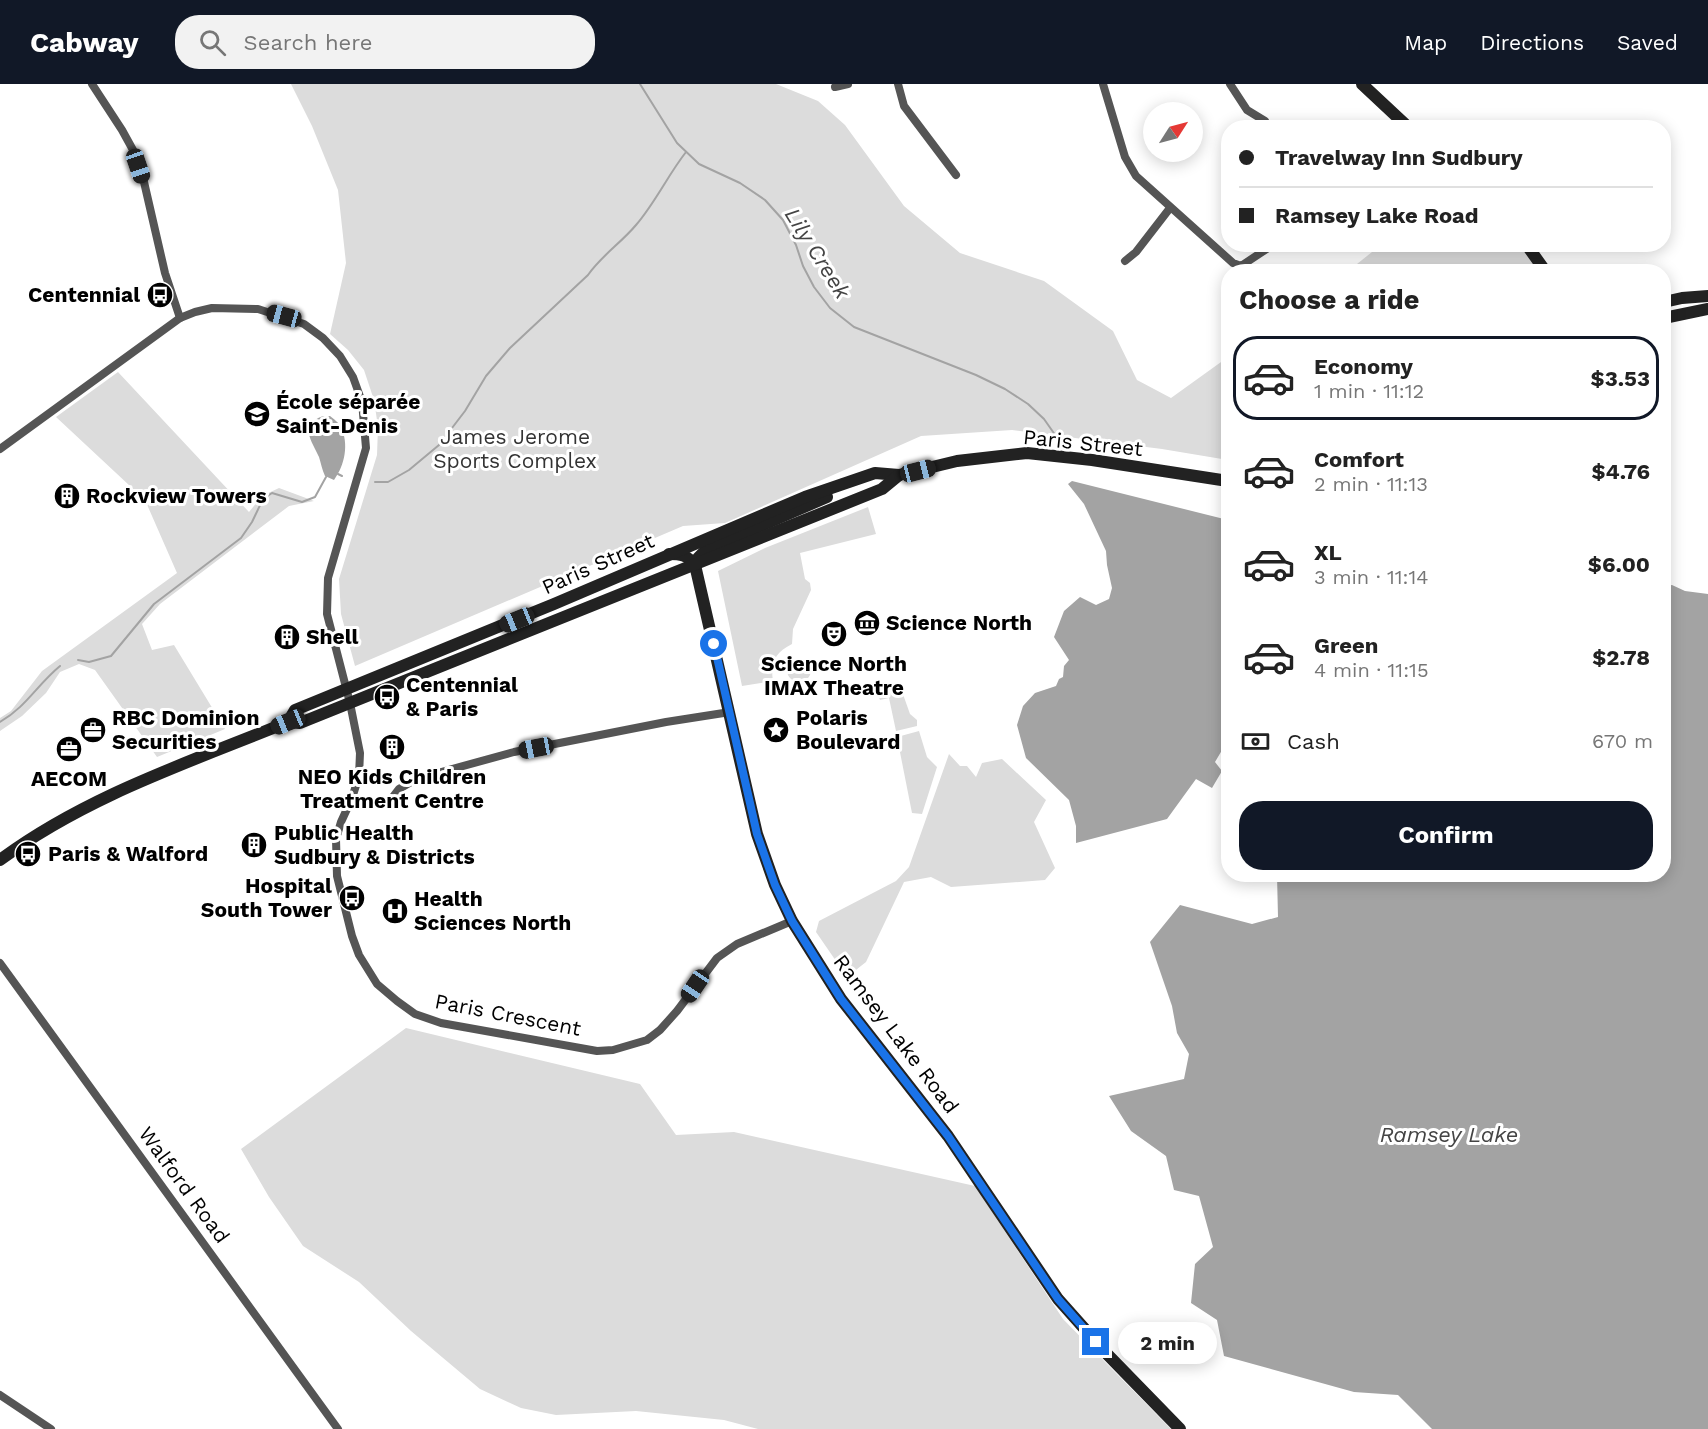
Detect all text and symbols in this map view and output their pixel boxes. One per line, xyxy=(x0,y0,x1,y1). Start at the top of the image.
search box xyxy=(175,15,595,69)
text: Cabway xyxy=(30,26,139,59)
icon: search xyxy=(196,26,229,59)
text: Search here xyxy=(244,30,373,55)
text: Map xyxy=(1404,30,1447,55)
text: Directions xyxy=(1480,30,1584,55)
text: Saved xyxy=(1617,30,1678,55)
north arrow xyxy=(1143,102,1203,162)
map controls xyxy=(1143,102,1203,162)
text: Travelway Inn Sudbury xyxy=(1275,145,1523,170)
car xyxy=(124,146,152,186)
water label: Lily Creek xyxy=(780,203,856,304)
text: Ramsey Lake Road xyxy=(1275,203,1478,228)
bus stop icon: Centennial xyxy=(145,280,175,310)
place label: Centennial xyxy=(28,282,140,307)
text: Choose a ride xyxy=(1239,284,1419,316)
car xyxy=(264,303,304,329)
icon: car xyxy=(1242,351,1296,405)
text: Economy xyxy=(1314,354,1413,379)
text: $3.53 xyxy=(1591,366,1650,391)
text: 1 min · 11:12 xyxy=(1314,379,1424,403)
place label: École séparée Saint-Denis xyxy=(276,389,420,438)
school or university icon: École séparée Saint-Denis xyxy=(242,399,272,429)
park label: James Jerome Sports Complex xyxy=(433,424,597,473)
street label: Paris Street xyxy=(1022,424,1144,461)
icon: car xyxy=(1242,444,1296,498)
text: Comfort xyxy=(1314,447,1404,472)
car xyxy=(898,458,938,484)
text: $4.76 xyxy=(1592,459,1650,484)
text: 2 min · 11:13 xyxy=(1314,472,1428,496)
building icon: Rockview Towers xyxy=(52,481,82,511)
place label: Rockview Towers xyxy=(86,483,267,508)
street label: Paris Street xyxy=(538,528,658,599)
icon: car xyxy=(1242,537,1296,591)
text: XL xyxy=(1314,540,1342,565)
text: $6.00 xyxy=(1588,552,1650,577)
text: 3 min · 11:14 xyxy=(1314,565,1429,589)
car xyxy=(497,605,537,635)
museum icon: Science North xyxy=(852,608,882,638)
place label: Science North xyxy=(886,610,1032,635)
theatre icon: Science North IMAX Theatre xyxy=(819,619,849,649)
building icon: Shell xyxy=(272,622,302,652)
place label: Shell xyxy=(306,624,359,649)
route start xyxy=(700,630,727,657)
icon: car xyxy=(1242,630,1296,684)
text: Green xyxy=(1314,633,1378,658)
text: $2.78 xyxy=(1592,645,1650,670)
place label: Science North IMAX Theatre xyxy=(761,651,907,700)
text: 4 min · 11:15 xyxy=(1314,658,1429,682)
place label: Centennial & Paris xyxy=(406,672,518,721)
bus stop icon: Centennial & Paris xyxy=(372,682,402,712)
place label: RBC Dominion Securities xyxy=(112,705,259,754)
place label: Polaris Boulevard xyxy=(796,705,900,754)
car xyxy=(268,707,308,737)
office icon: RBC Dominion Securities xyxy=(78,715,108,745)
place icon: Polaris Boulevard xyxy=(761,715,791,745)
icon: cash xyxy=(1239,725,1272,758)
text: Cash xyxy=(1287,729,1340,754)
text: 670 m xyxy=(1592,729,1653,753)
building icon: NEO Kids Children Treatment Centre xyxy=(377,732,407,762)
office icon: AECOM xyxy=(54,734,84,764)
car xyxy=(517,736,555,760)
place label: NEO Kids Children Treatment Centre xyxy=(298,764,486,813)
place label: AECOM xyxy=(31,766,107,791)
button: Confirm xyxy=(1239,801,1653,870)
place label: Public Health Sudbury & Districts xyxy=(274,820,475,869)
building icon: Public Health Sudbury & Districts xyxy=(239,830,269,860)
bus stop icon: Paris & Walford xyxy=(13,839,43,869)
place label: Paris & Walford xyxy=(48,841,208,866)
place label: Hospital South Tower xyxy=(201,873,332,922)
bus stop icon: Hospital South Tower xyxy=(337,883,367,913)
place label: Health Sciences North xyxy=(414,886,571,935)
hospital icon: Health Sciences North xyxy=(380,896,410,926)
street label: Ramsey Lake Road xyxy=(828,949,964,1118)
car xyxy=(677,966,713,1006)
street label: Paris Crescent xyxy=(433,988,584,1041)
street label: Walford Road xyxy=(134,1122,235,1248)
water label: Ramsey Lake xyxy=(1380,1122,1518,1147)
callout: 2 min xyxy=(1117,1321,1216,1363)
route end xyxy=(1082,1328,1109,1355)
text: 2 min xyxy=(1140,1331,1195,1355)

